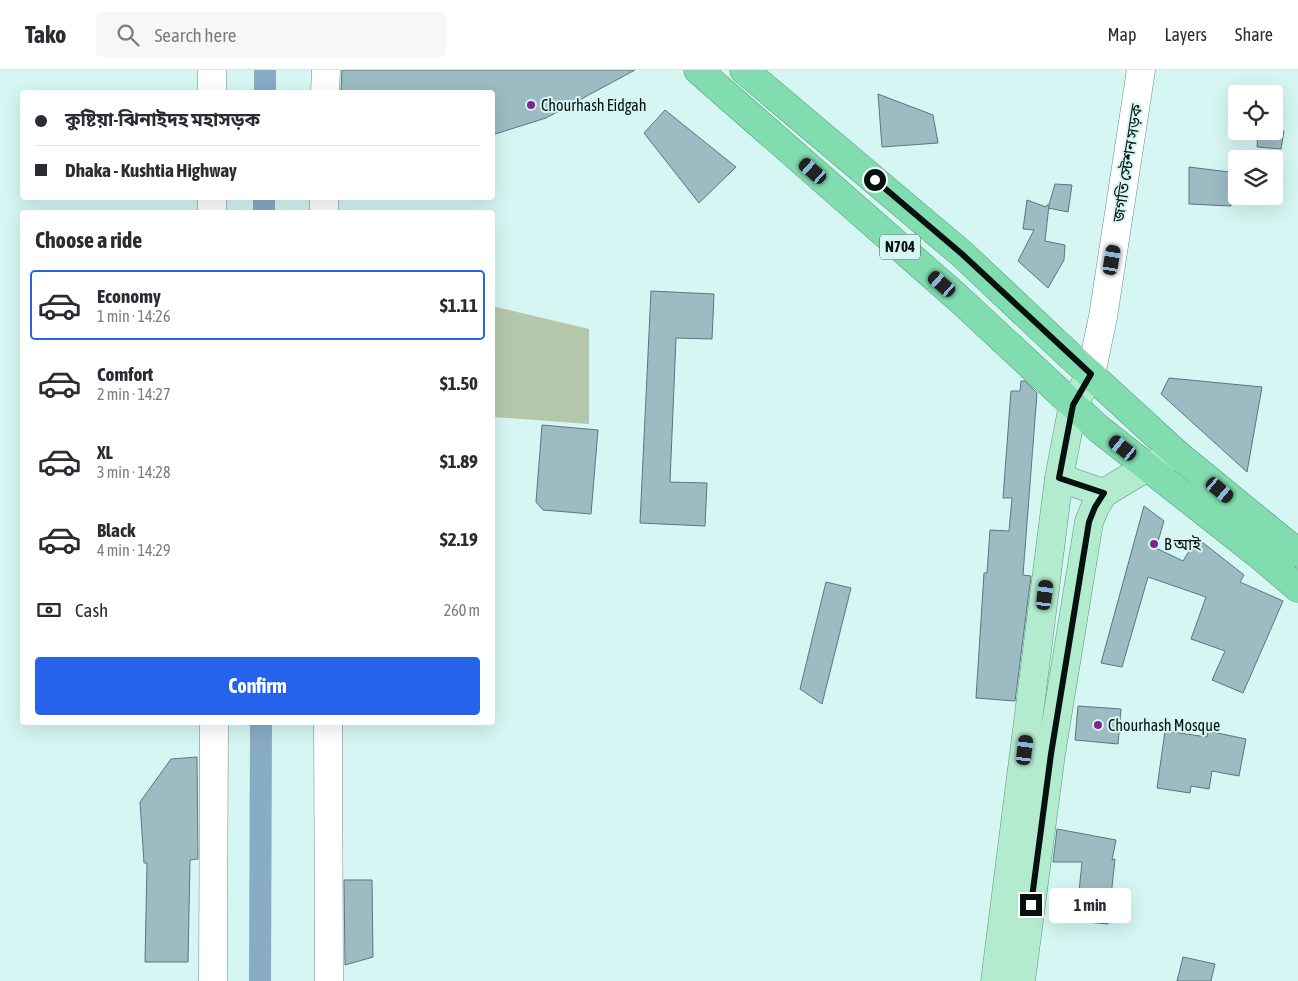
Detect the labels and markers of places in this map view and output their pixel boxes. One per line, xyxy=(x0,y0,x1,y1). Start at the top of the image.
place label: Chourhash Eidgah xyxy=(541,96,647,115)
marker: Chourhash Eidgah xyxy=(525,99,537,111)
place label: B আই xyxy=(1164,535,1201,553)
marker: B আই xyxy=(1148,538,1160,550)
place label: Chourhash Mosque xyxy=(1108,716,1220,735)
marker: Chourhash Mosque xyxy=(1092,719,1104,731)

